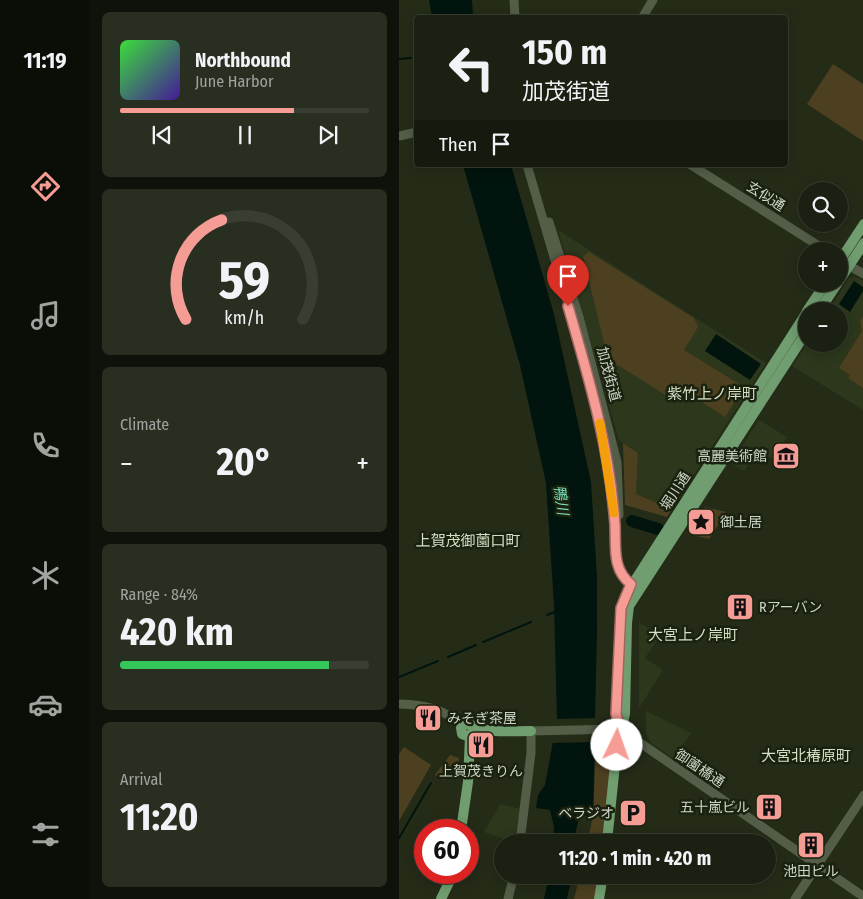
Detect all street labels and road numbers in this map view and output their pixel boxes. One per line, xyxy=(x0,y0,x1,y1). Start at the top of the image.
street label: 玄似通 xyxy=(743,178,788,215)
street label: 加茂街道 xyxy=(593,345,624,403)
street label: 堀川通 xyxy=(657,469,694,514)
street label: 御薗橋通 xyxy=(672,746,728,791)

